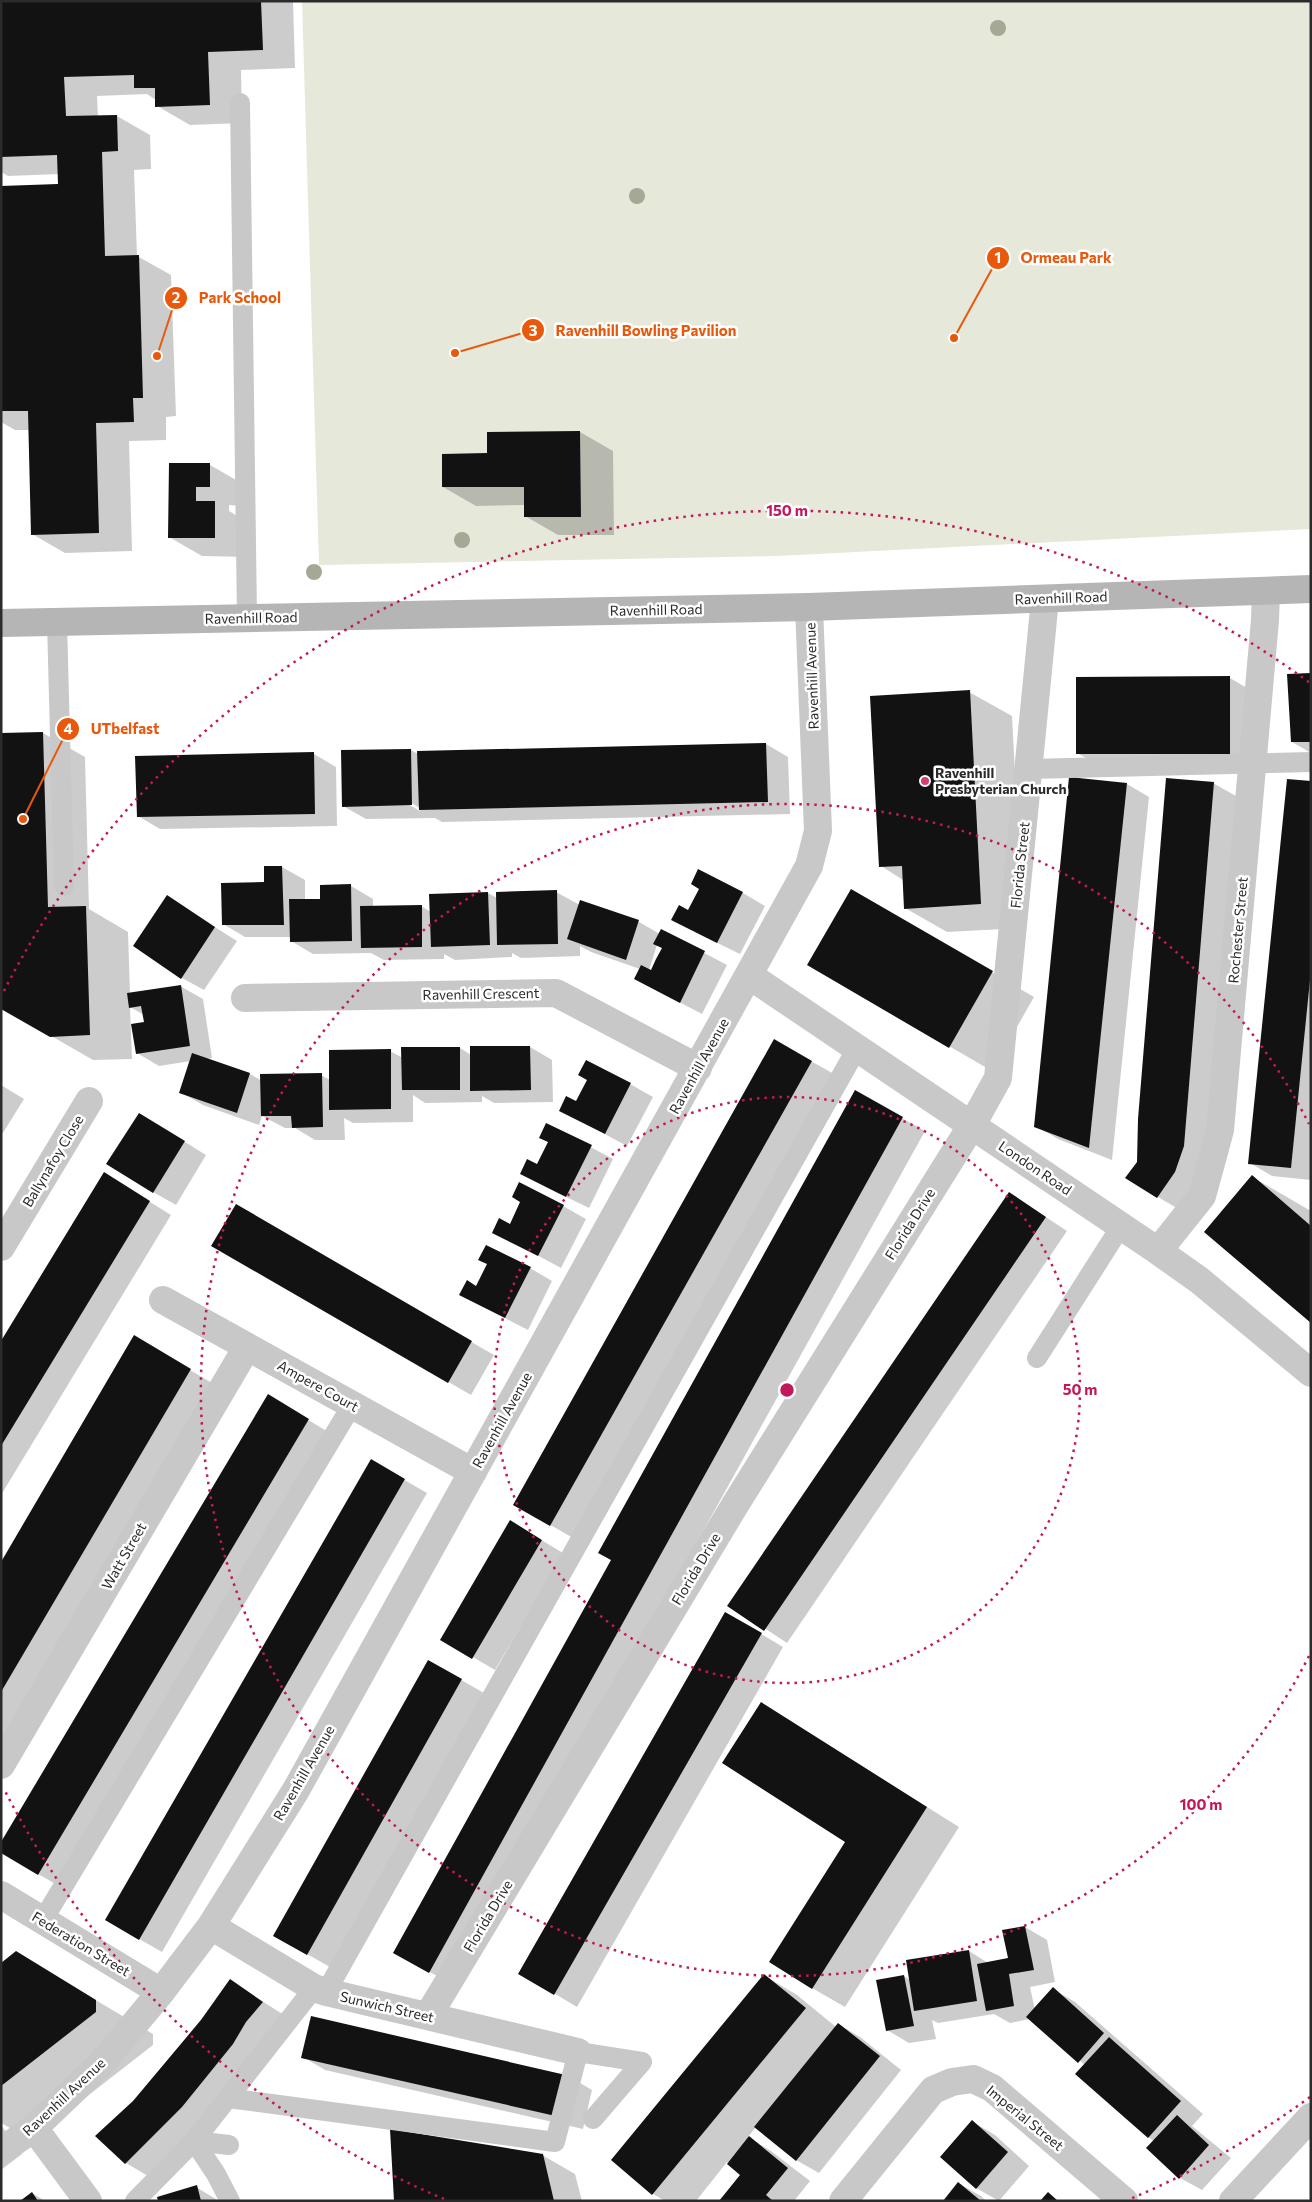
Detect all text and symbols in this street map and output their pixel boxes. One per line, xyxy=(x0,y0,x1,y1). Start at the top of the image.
callout: Ormeau Park xyxy=(985,243,1121,273)
text: 1 xyxy=(995,248,1001,266)
text: Ormeau Park xyxy=(1020,248,1112,266)
callout: Park School xyxy=(163,283,291,313)
text: 2 xyxy=(172,288,180,306)
text: Park School xyxy=(199,288,281,306)
callout: Ravenhill Bowling Pavilion xyxy=(520,315,746,345)
text: 3 xyxy=(529,321,538,339)
text: Ravenhill Bowling Pavilion xyxy=(555,321,737,339)
text: 150 m xyxy=(766,501,808,519)
street label: Ravenhill Road xyxy=(1014,587,1108,608)
street label: Ravenhill Road xyxy=(609,600,703,619)
street label: Ravenhill Road xyxy=(204,608,298,627)
street label: Ravenhill Avenue xyxy=(801,622,822,730)
callout: UTbelfast xyxy=(56,714,169,744)
text: 4 xyxy=(63,719,73,737)
text: UTbelfast xyxy=(91,719,159,737)
place label: Ravenhill Presbyterian Church xyxy=(935,764,1067,797)
marker: Ravenhill Presbyterian Church xyxy=(919,775,931,787)
street label: Florida Street xyxy=(1007,821,1033,909)
street label: Rochester Street xyxy=(1224,876,1251,984)
street label: Ravenhill Crescent xyxy=(422,984,540,1003)
street label: Ravenhill Avenue xyxy=(665,1015,732,1117)
street label: Ballynafoy Close xyxy=(18,1112,87,1210)
street label: London Road xyxy=(996,1137,1075,1198)
street label: Florida Drive xyxy=(881,1185,938,1263)
street label: Ampere Court xyxy=(275,1356,362,1415)
street label: Ravenhill Avenue xyxy=(468,1369,535,1471)
text: 50 m xyxy=(1063,1380,1097,1398)
centre of rings xyxy=(778,1381,796,1399)
street label: Watt Street xyxy=(98,1519,150,1592)
street label: Florida Drive xyxy=(667,1530,724,1608)
street label: Ravenhill Avenue xyxy=(269,1722,338,1823)
text: 100 m xyxy=(1180,1795,1222,1813)
street label: Florida Drive xyxy=(459,1877,516,1955)
street label: Federation Street xyxy=(29,1908,134,1980)
street label: Sunwich Street xyxy=(338,1987,436,2026)
street label: Ravenhill Avenue xyxy=(19,2054,109,2139)
street label: Imperial Street xyxy=(983,2081,1067,2154)

